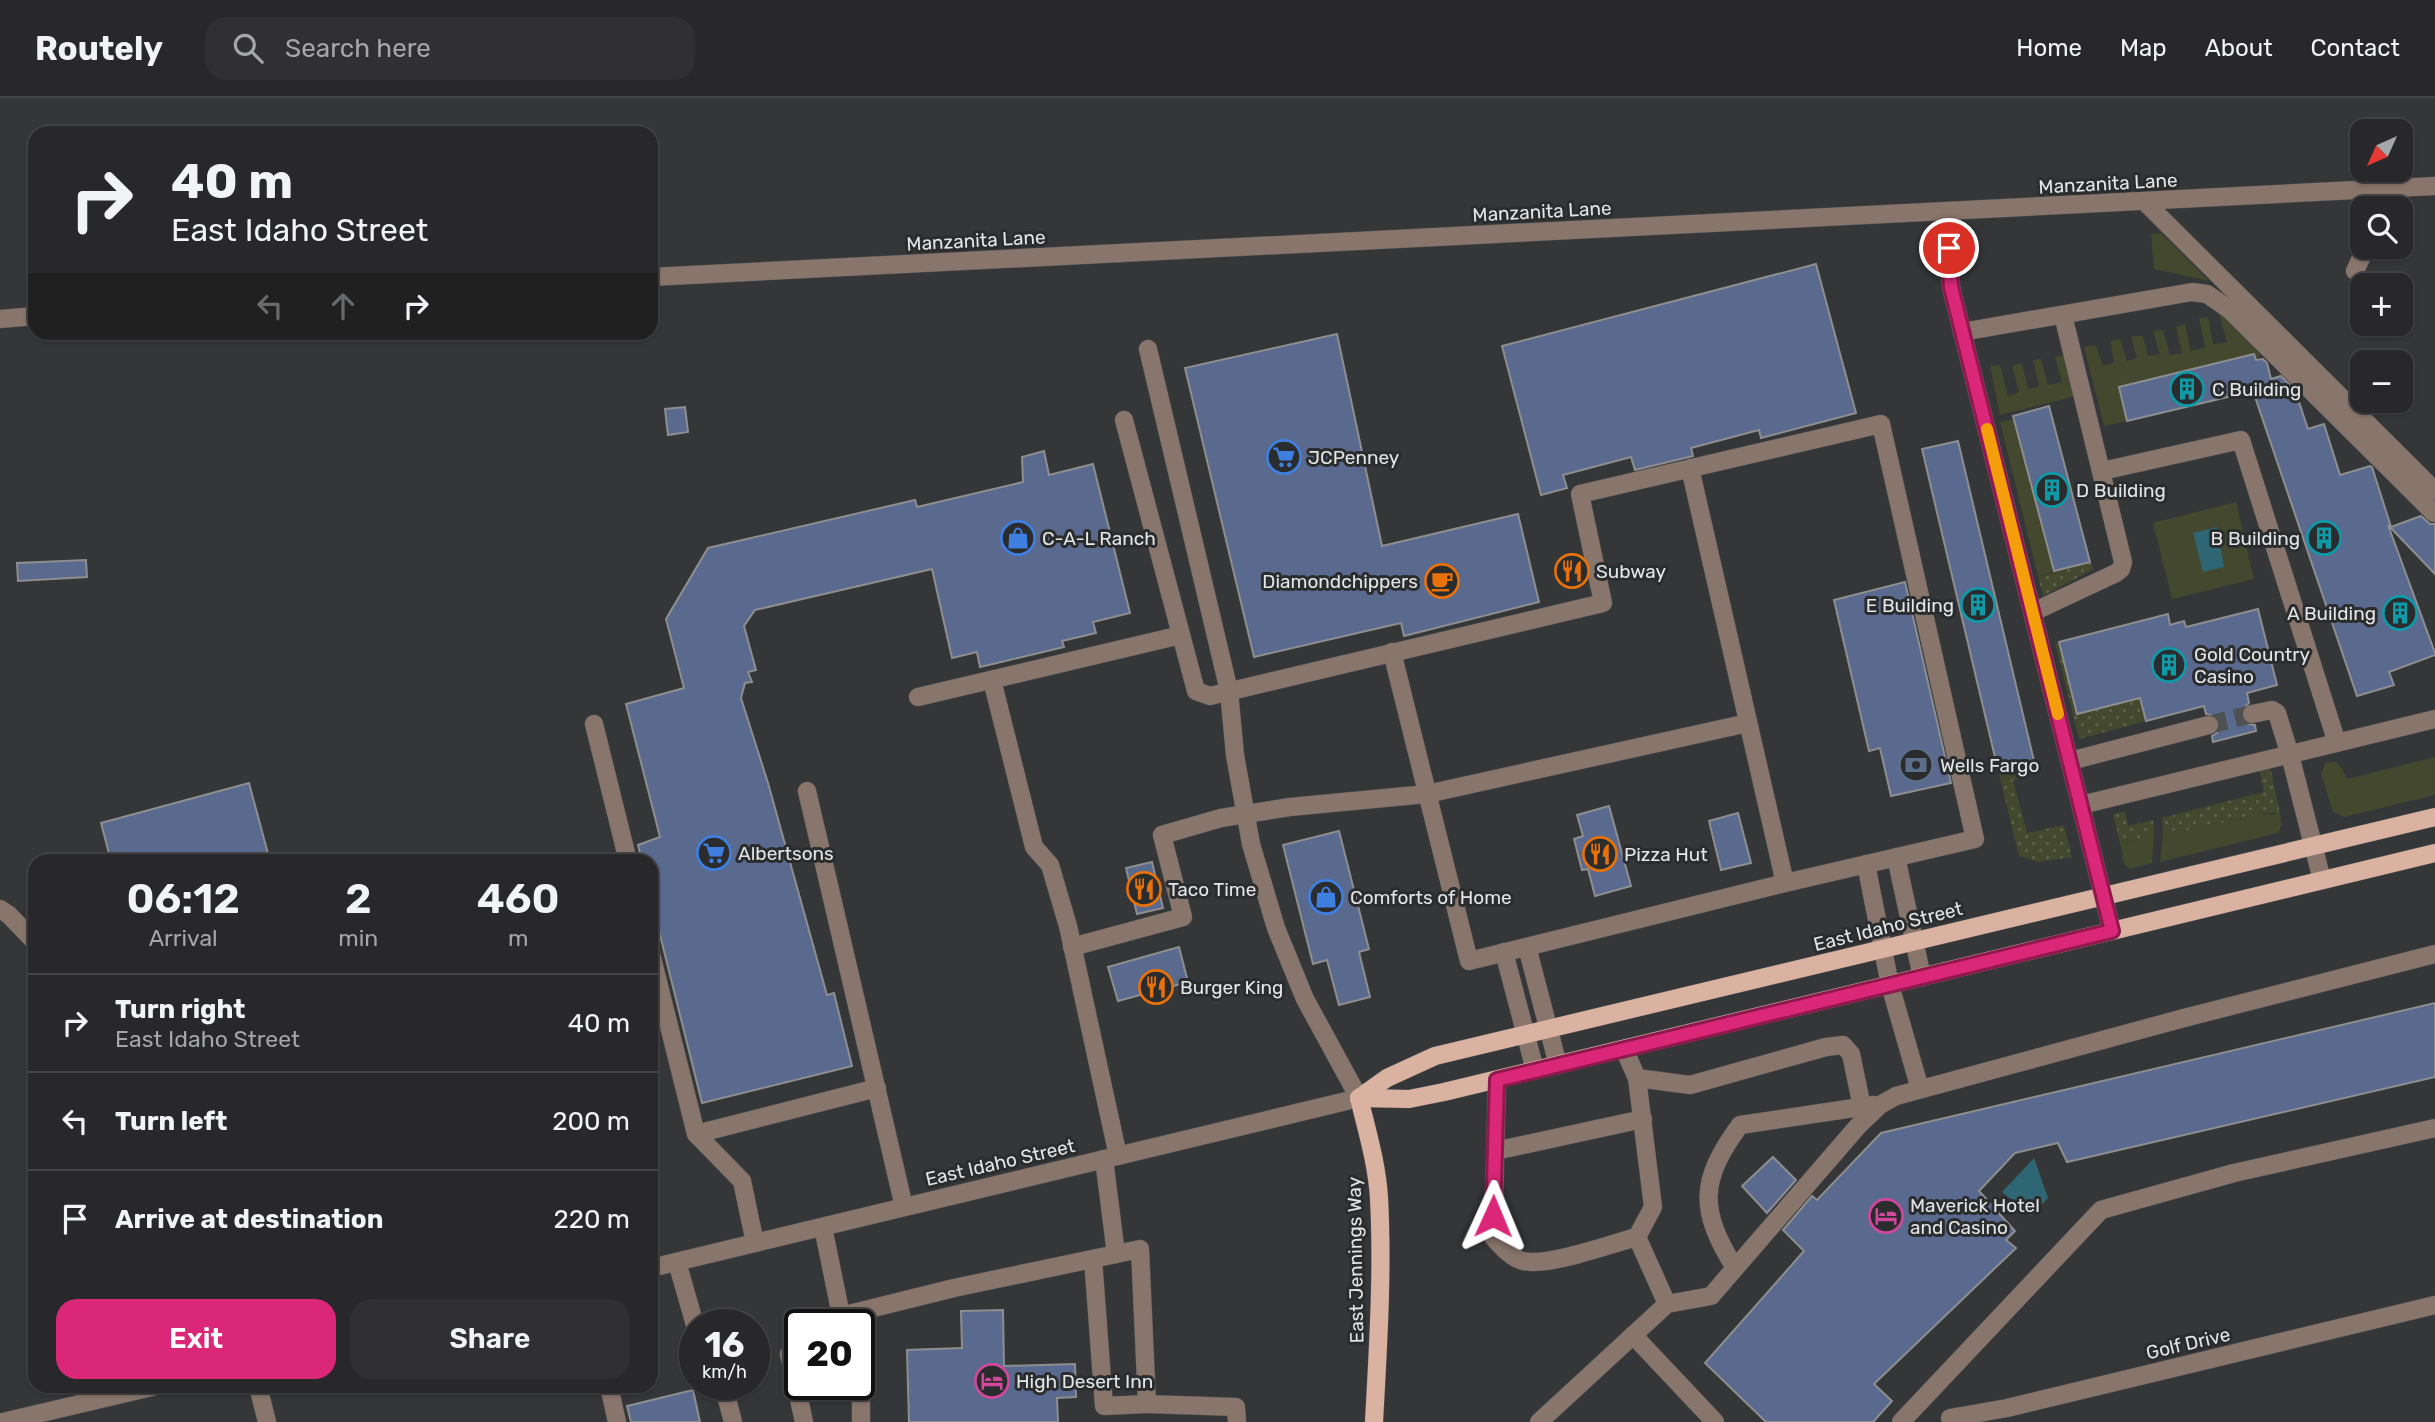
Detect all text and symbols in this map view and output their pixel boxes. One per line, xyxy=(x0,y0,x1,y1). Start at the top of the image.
search box xyxy=(205,17,695,80)
text: Routely xyxy=(35,29,163,68)
icon: search xyxy=(229,29,267,67)
text: Search here xyxy=(285,33,431,64)
text: Home xyxy=(2016,34,2082,62)
text: Map xyxy=(2120,34,2167,62)
text: About xyxy=(2205,34,2273,62)
text: Contact xyxy=(2311,34,2400,62)
north arrow xyxy=(2350,119,2413,182)
map controls xyxy=(2350,119,2413,413)
text: 40 m xyxy=(171,152,293,210)
icon: right xyxy=(56,154,147,245)
street label: Manzanita Lane xyxy=(2038,168,2178,199)
street label: Manzanita Lane xyxy=(1472,196,1612,227)
button: search xyxy=(2350,196,2413,259)
text: East Idaho Street xyxy=(171,211,428,249)
pin xyxy=(1919,218,1979,278)
street label: Manzanita Lane xyxy=(906,225,1046,256)
icon: arrive xyxy=(1930,229,1968,267)
button: + xyxy=(2350,273,2413,336)
icon: left xyxy=(251,287,289,325)
icon: ahead xyxy=(324,287,362,325)
icon: right xyxy=(397,287,435,325)
button: − xyxy=(2350,350,2413,413)
building icon: C Building xyxy=(2168,370,2206,408)
place label: C Building xyxy=(2212,378,2301,401)
supermarket icon: JCPenney xyxy=(1265,438,1303,476)
place label: JCPenney xyxy=(1308,446,1399,469)
building icon: D Building xyxy=(2033,471,2071,509)
place label: D Building xyxy=(2076,479,2166,502)
shop icon: C-A-L Ranch xyxy=(999,519,1037,557)
building icon: B Building xyxy=(2305,519,2343,557)
place label: C-A-L Ranch xyxy=(1042,527,1156,550)
place label: B Building xyxy=(2211,527,2300,550)
restaurant icon: Subway xyxy=(1553,552,1591,590)
place label: Subway xyxy=(1596,560,1666,583)
cafe icon: Diamondchippers xyxy=(1423,562,1461,600)
place label: Diamondchippers xyxy=(1262,570,1418,593)
building icon: E Building xyxy=(1959,586,1997,624)
place label: E Building xyxy=(1866,594,1954,617)
building icon: A Building xyxy=(2381,594,2419,632)
place label: A Building xyxy=(2287,602,2376,625)
place label: Gold Country Casino xyxy=(2194,643,2310,688)
building icon: Gold Country Casino xyxy=(2150,646,2188,684)
bank icon: Wells Fargo xyxy=(1897,746,1935,784)
place label: Wells Fargo xyxy=(1940,754,2039,777)
supermarket icon: Albertsons xyxy=(695,834,733,872)
restaurant icon: Pizza Hut xyxy=(1581,835,1619,873)
place label: Albertsons xyxy=(738,842,834,865)
place label: Pizza Hut xyxy=(1624,843,1708,866)
restaurant icon: Taco Time xyxy=(1125,870,1163,908)
text: 06:12 xyxy=(126,874,240,924)
text: 2 xyxy=(345,874,372,924)
text: 460 xyxy=(477,874,560,924)
place label: Taco Time xyxy=(1168,878,1256,901)
shop icon: Comforts of Home xyxy=(1307,878,1345,916)
place label: Comforts of Home xyxy=(1350,886,1512,909)
street label: East Idaho Street xyxy=(1811,897,1966,956)
text: Arrival xyxy=(149,924,218,952)
text: min xyxy=(338,924,378,952)
text: m xyxy=(508,924,528,952)
restaurant icon: Burger King xyxy=(1137,968,1175,1006)
place label: Burger King xyxy=(1180,976,1283,999)
text: Turn right xyxy=(115,994,245,1025)
icon: right xyxy=(56,1004,94,1042)
text: 40 m xyxy=(568,1008,630,1039)
text: East Idaho Street xyxy=(115,1025,300,1053)
icon: left xyxy=(56,1102,94,1140)
text: Turn left xyxy=(115,1106,227,1137)
text: 200 m xyxy=(552,1106,630,1137)
street label: East Idaho Street xyxy=(923,1134,1078,1191)
street label: East Jennings Way xyxy=(1343,1177,1368,1343)
position arrow xyxy=(1456,1179,1530,1253)
place label: Maverick Hotel and Casino xyxy=(1910,1194,2040,1239)
hotel icon: Maverick Hotel and Casino xyxy=(1867,1197,1905,1235)
icon: arrive xyxy=(56,1200,94,1238)
text: Arrive at destination xyxy=(115,1204,383,1235)
text: 220 m xyxy=(553,1204,630,1235)
button: Exit xyxy=(56,1299,336,1379)
button: Share xyxy=(350,1299,630,1379)
speed limit sign: 20 xyxy=(784,1309,875,1400)
street label: Golf Drive xyxy=(2144,1323,2232,1364)
text: 16 xyxy=(704,1324,745,1366)
text: km/h xyxy=(702,1361,747,1383)
hotel icon: High Desert Inn xyxy=(973,1362,1011,1400)
place label: High Desert Inn xyxy=(1016,1370,1153,1393)

